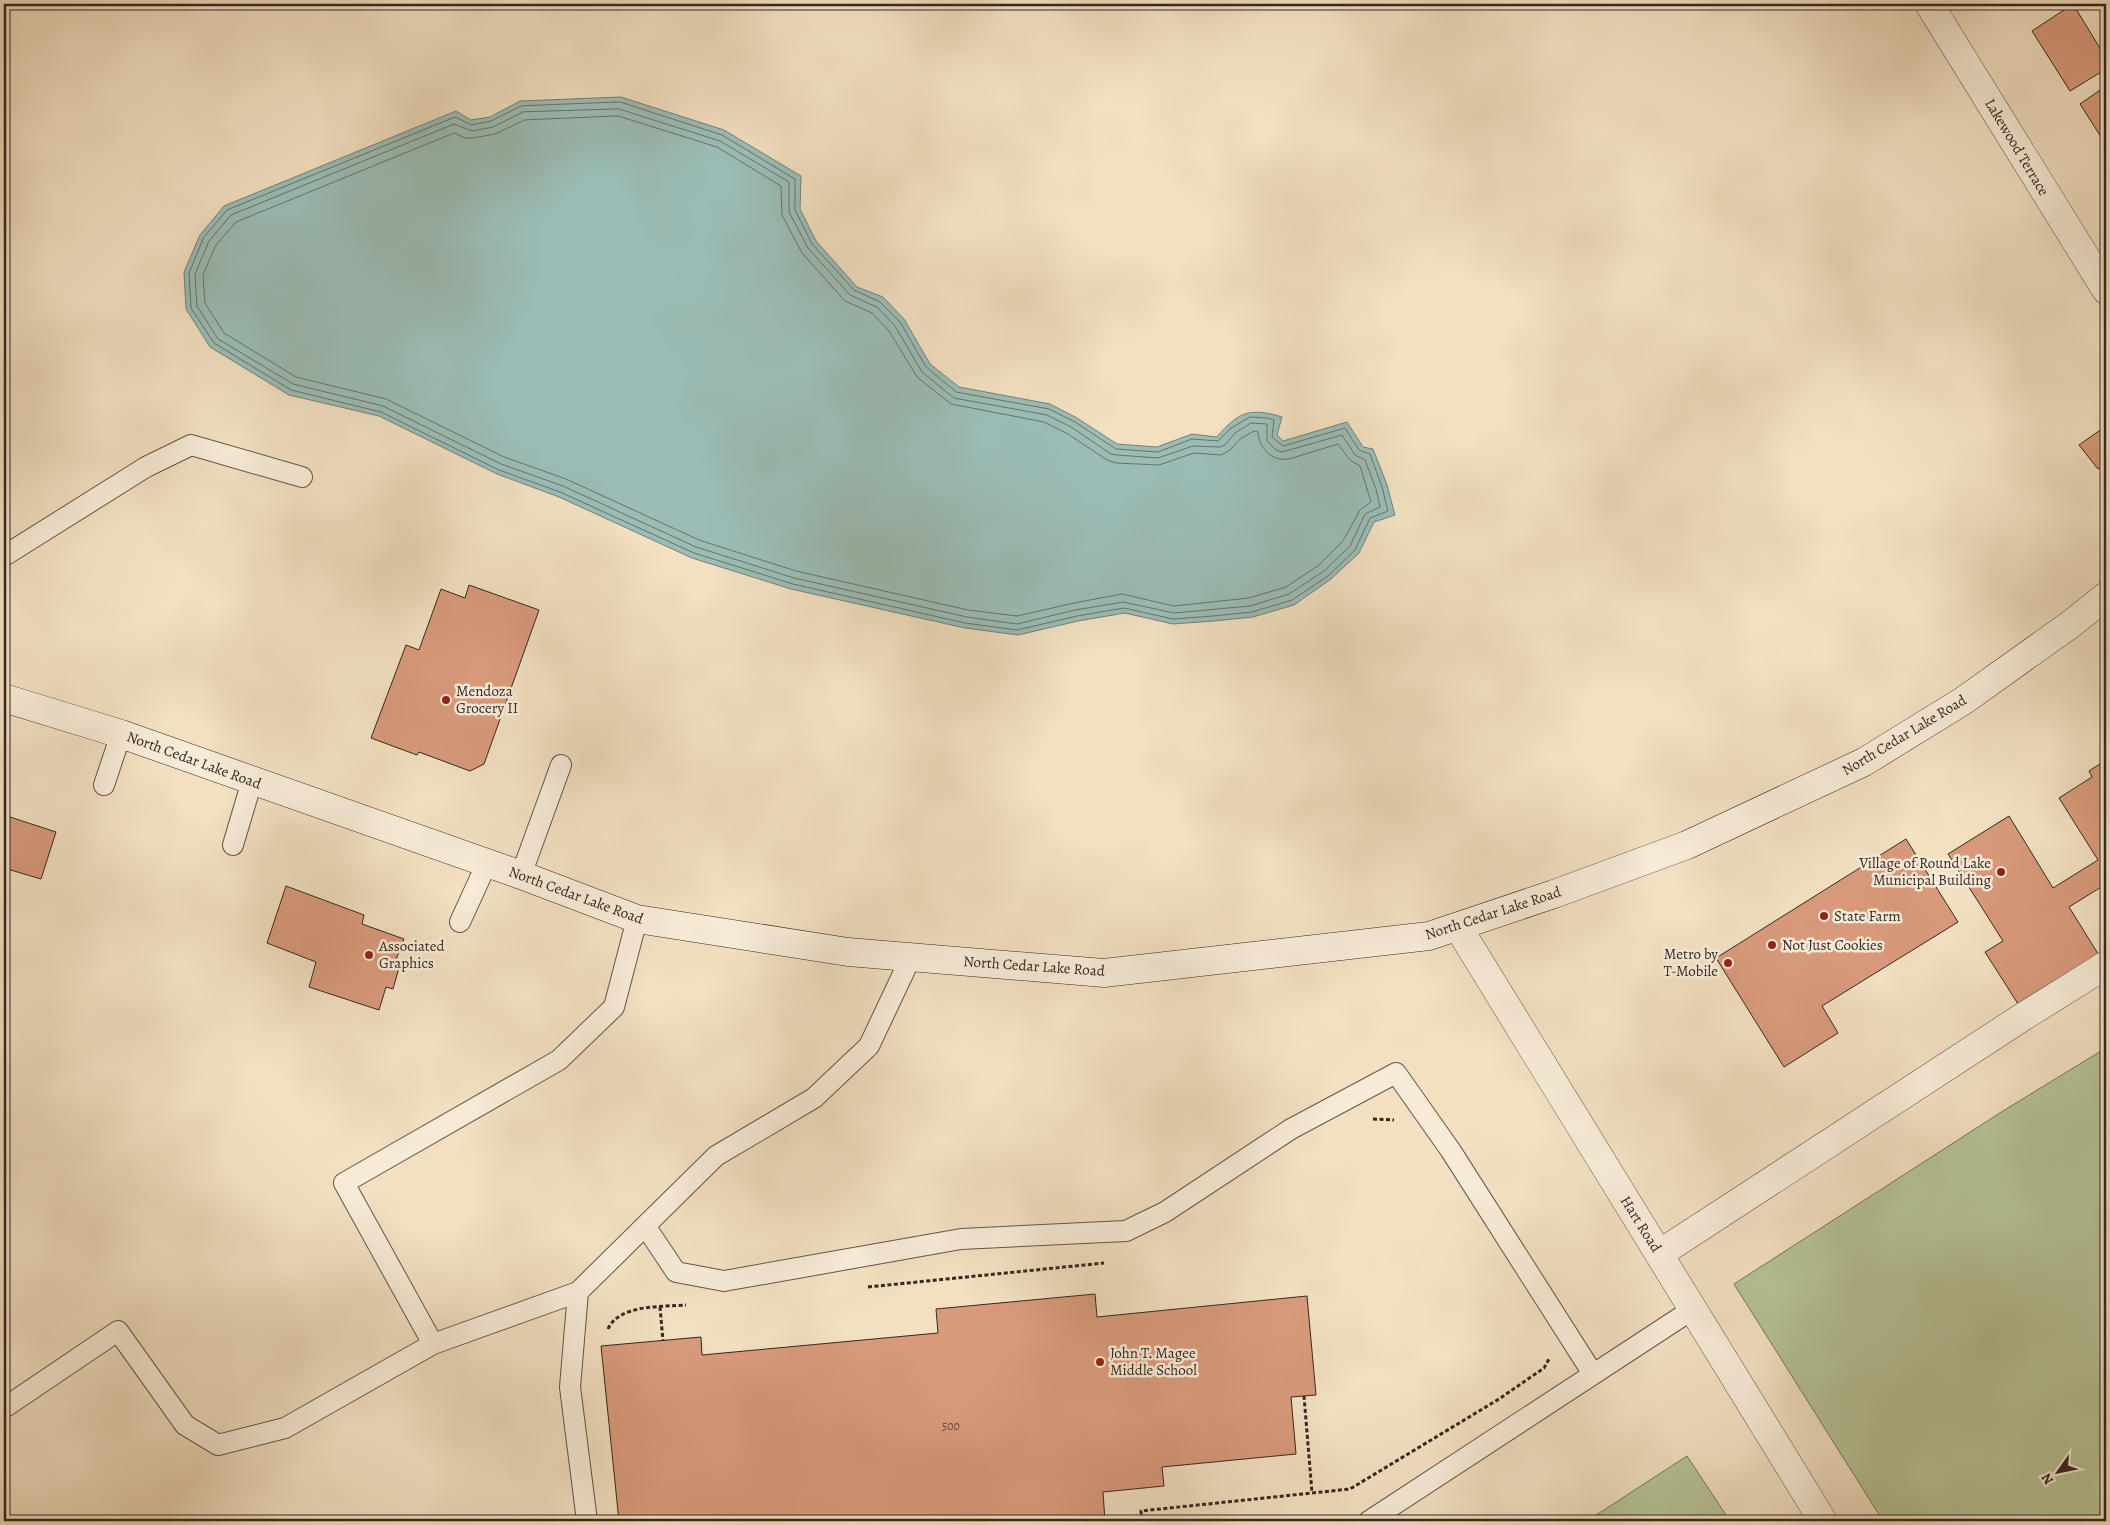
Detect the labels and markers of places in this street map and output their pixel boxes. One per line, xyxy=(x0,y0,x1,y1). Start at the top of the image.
place label: Mendoza Grocery II xyxy=(456,681,518,718)
marker: Mendoza Grocery II xyxy=(440,694,452,706)
place label: Village of Round Lake Municipal Building xyxy=(1858,853,1991,890)
marker: Village of Round Lake Municipal Building xyxy=(1995,866,2007,878)
place label: State Farm xyxy=(1834,906,1901,926)
marker: State Farm xyxy=(1818,910,1830,922)
place label: Not Just Cookies xyxy=(1782,935,1883,955)
place label: Associated Graphics xyxy=(378,936,446,973)
marker: Not Just Cookies xyxy=(1766,939,1778,951)
place label: Metro by T-Mobile xyxy=(1664,944,1718,981)
marker: Associated Graphics xyxy=(363,949,375,961)
marker: Metro by T-Mobile xyxy=(1722,957,1734,969)
place label: John T. Magee Middle School xyxy=(1110,1343,1197,1380)
marker: John T. Magee Middle School xyxy=(1094,1356,1106,1368)

